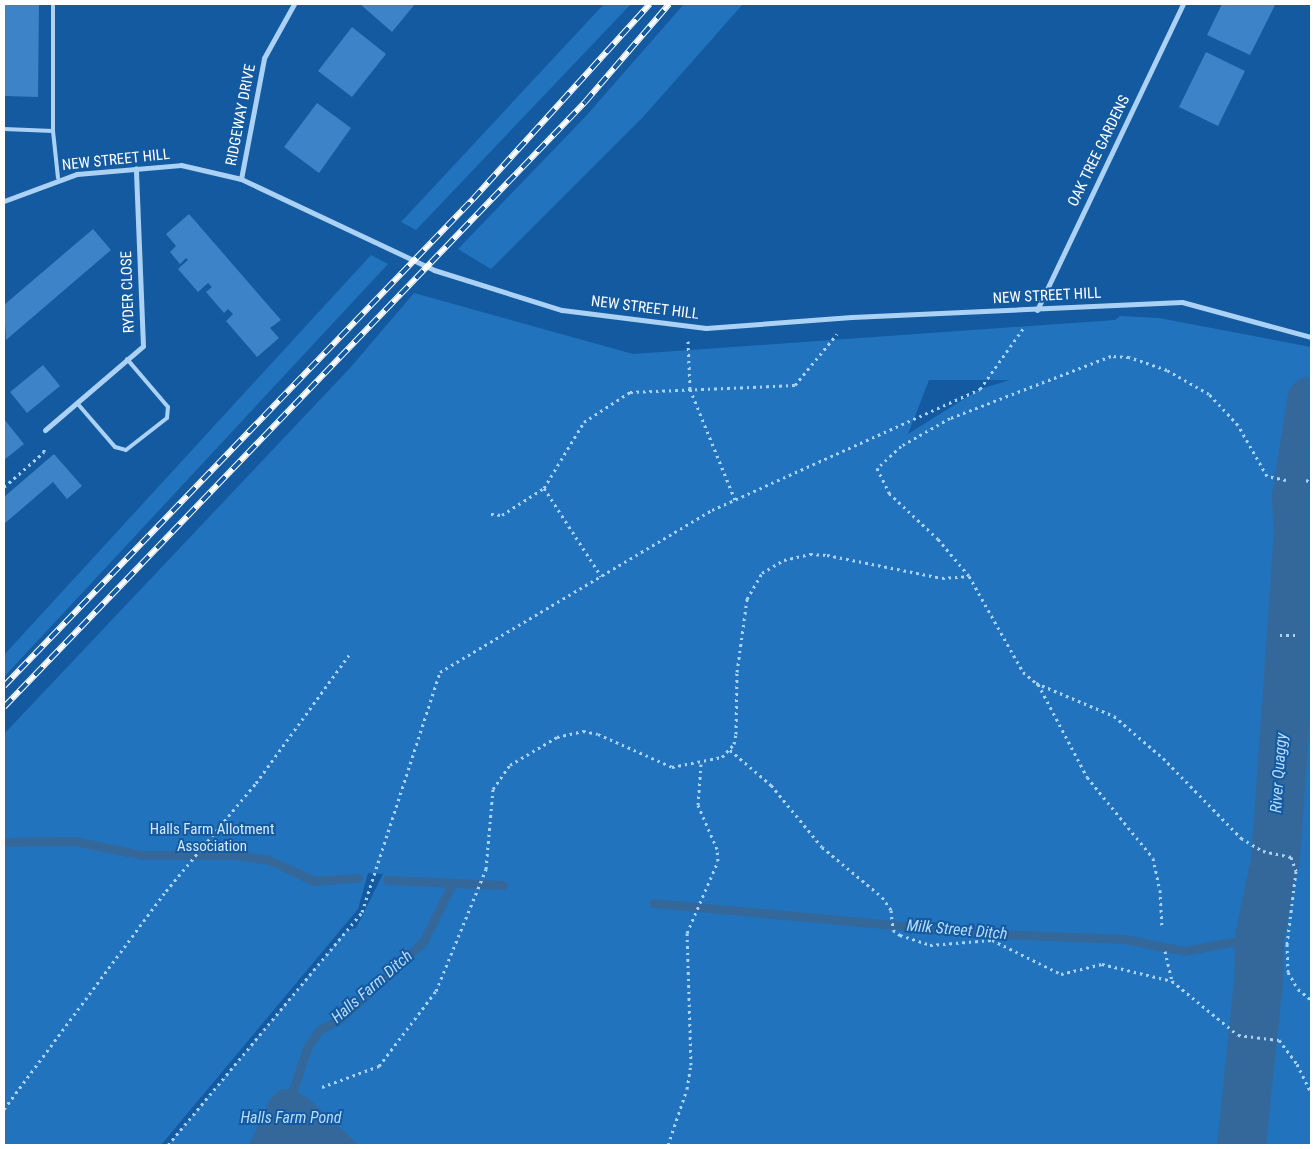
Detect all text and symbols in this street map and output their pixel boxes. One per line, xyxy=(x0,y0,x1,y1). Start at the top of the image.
street label: RIDGEWAY DRIVE xyxy=(222,63,260,167)
street label: OAK TREE GARDENS xyxy=(1064,92,1134,210)
street label: NEW STREET HILL xyxy=(61,145,171,175)
street label: RYDER CLOSE xyxy=(118,251,138,333)
street label: NEW STREET HILL xyxy=(992,284,1102,308)
street label: NEW STREET HILL xyxy=(590,292,700,324)
water label: River Quaggy xyxy=(1267,732,1291,814)
park label: Halls Farm Allotment Association xyxy=(150,820,274,855)
water label: Milk Street Ditch xyxy=(906,916,1008,944)
water label: Halls Farm Ditch xyxy=(327,947,417,1027)
water label: Halls Farm Pond xyxy=(240,1108,342,1128)

